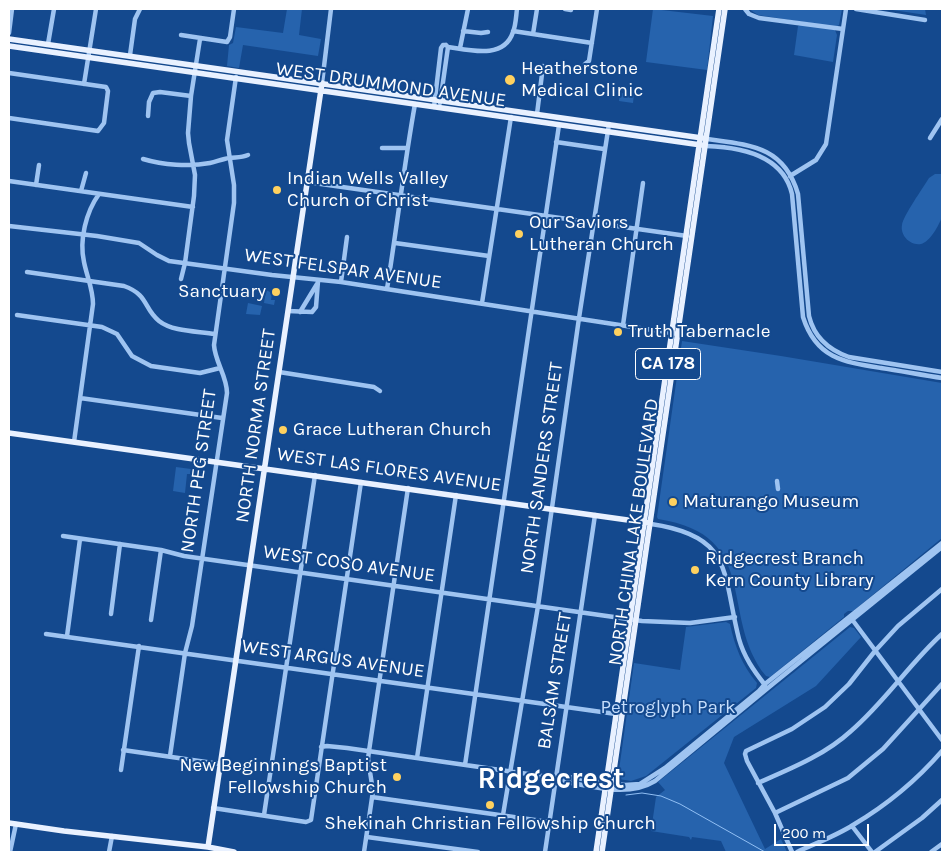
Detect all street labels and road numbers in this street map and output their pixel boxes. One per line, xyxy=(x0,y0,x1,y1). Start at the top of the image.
street label: WEST DRUMMOND AVENUE xyxy=(275,58,507,112)
street label: WEST FELSPAR AVENUE xyxy=(243,244,443,294)
street label: NORTH NORMA STREET xyxy=(231,328,281,524)
road number: CA 178 xyxy=(636,348,700,379)
street label: NORTH SANDERS STREET xyxy=(516,361,568,575)
street label: NORTH PEG STREET xyxy=(176,388,222,554)
street label: NORTH CHINA LAKE BOULEVARD xyxy=(604,397,664,667)
street label: WEST LAS FLORES AVENUE xyxy=(275,443,503,497)
street label: WEST COSO AVENUE xyxy=(262,541,436,587)
street label: BALSAM STREET xyxy=(533,611,577,751)
street label: WEST ARGUS AVENUE xyxy=(240,635,426,683)

